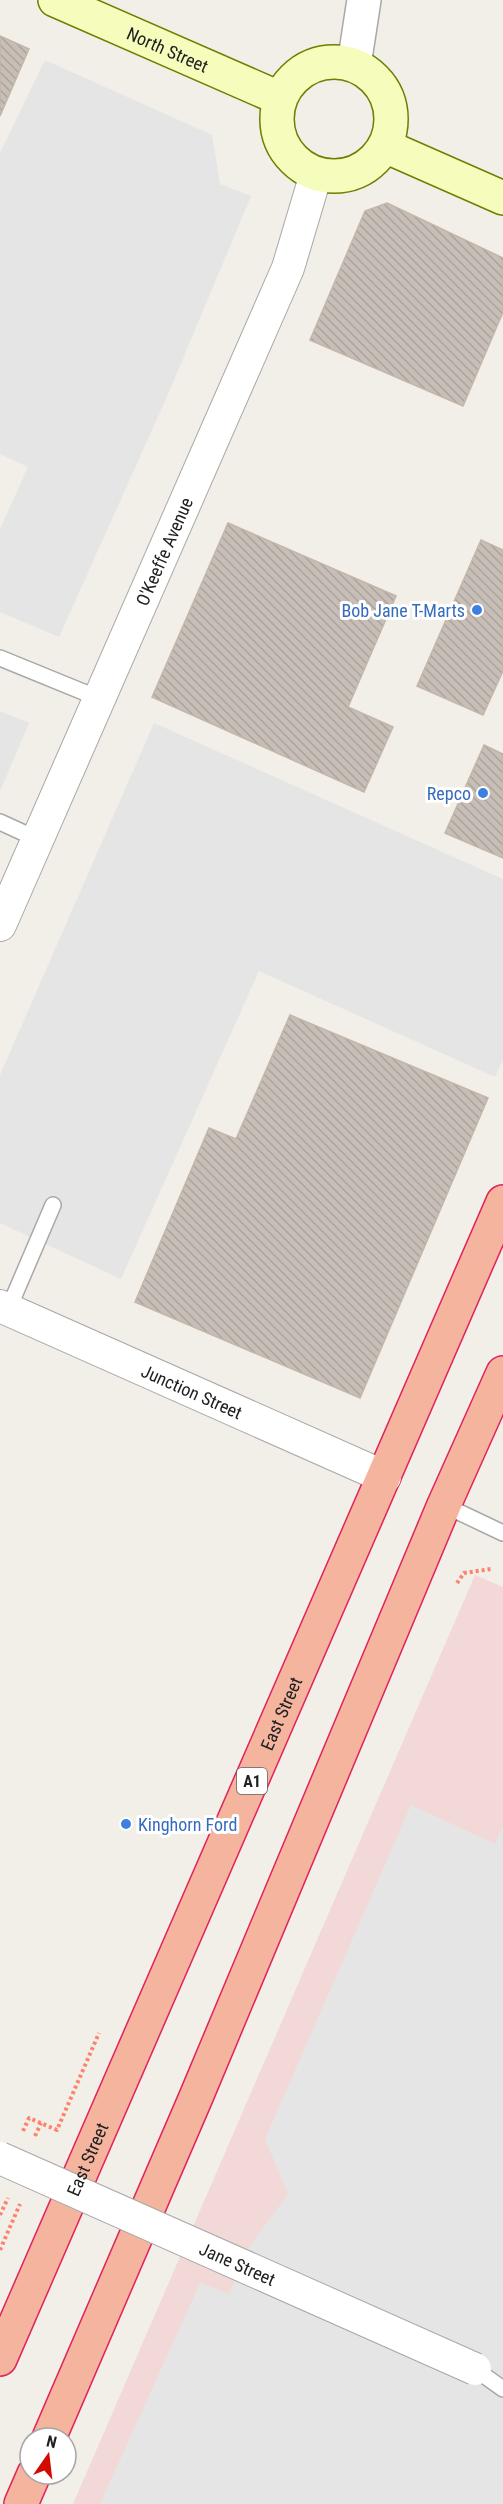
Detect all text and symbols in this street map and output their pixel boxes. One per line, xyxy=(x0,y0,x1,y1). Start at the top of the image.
street label: North Street xyxy=(124,22,212,76)
street label: O'Keeffe Avenue xyxy=(131,494,197,609)
place label: Bob Jane T-Marts xyxy=(341,600,465,621)
marker: Bob Jane T-Marts xyxy=(470,603,484,617)
place label: Repco xyxy=(427,783,471,804)
marker: Repco xyxy=(476,786,490,800)
street label: Junction Street xyxy=(138,1360,246,1423)
street label: East Street xyxy=(256,1674,306,1753)
road number: A1 xyxy=(237,1768,267,1794)
place label: Kinghorn Ford xyxy=(138,1814,237,1835)
marker: Kinghorn Ford xyxy=(119,1817,133,1831)
street label: East Street xyxy=(62,2119,112,2199)
street label: Jane Street xyxy=(196,2238,279,2290)
north arrow xyxy=(18,2426,78,2486)
text: N xyxy=(44,2432,59,2452)

